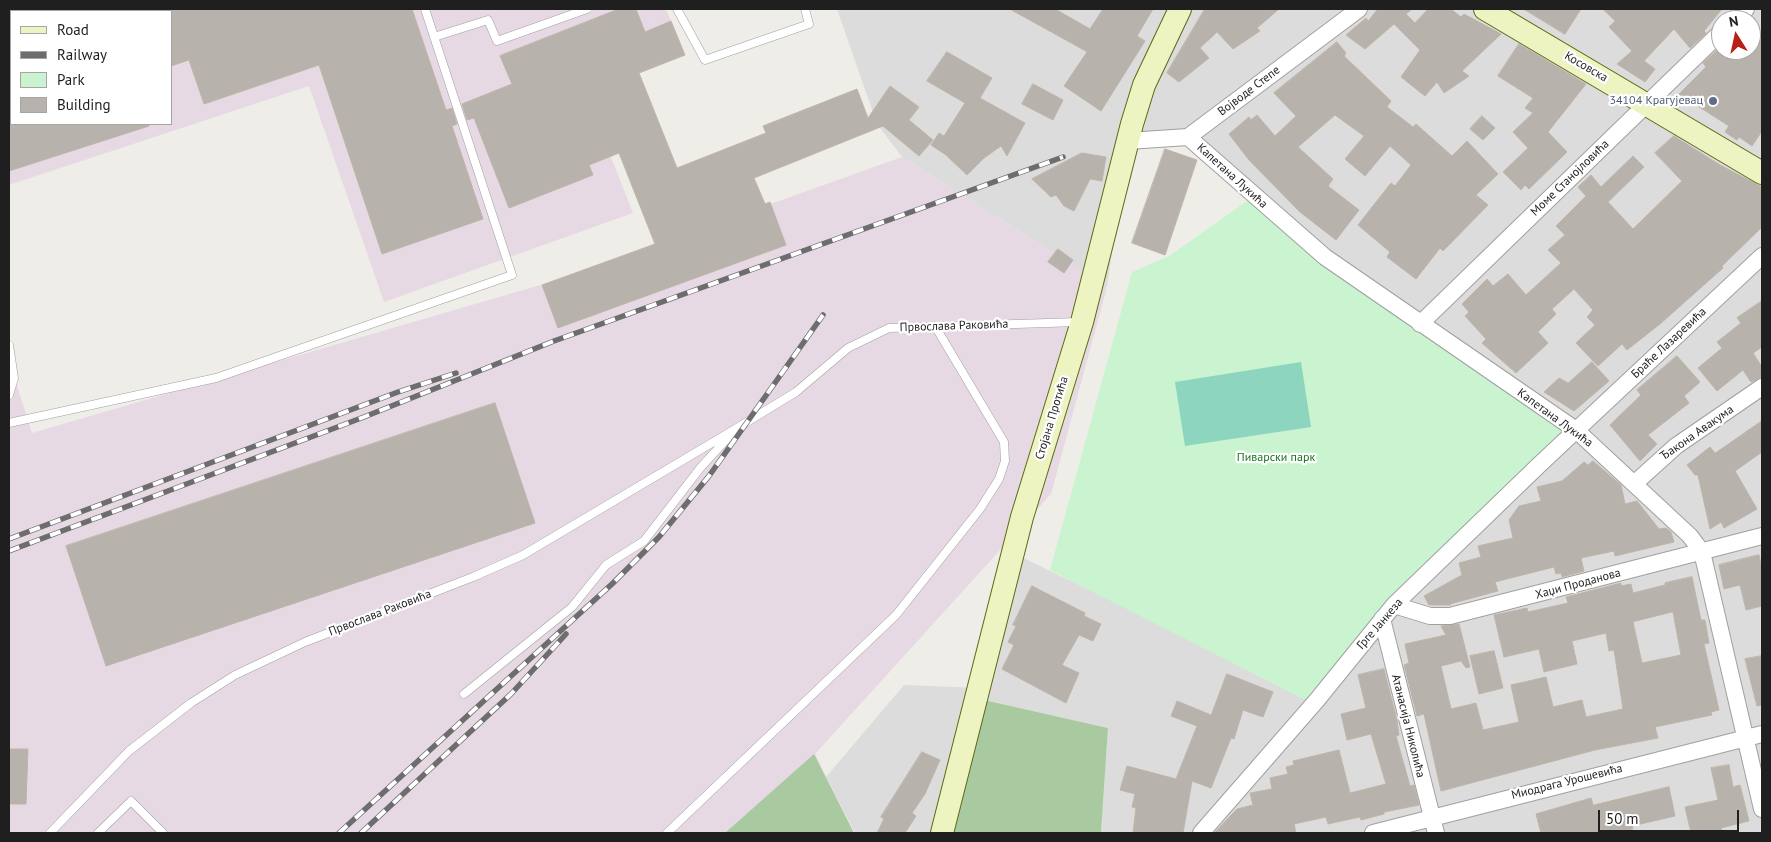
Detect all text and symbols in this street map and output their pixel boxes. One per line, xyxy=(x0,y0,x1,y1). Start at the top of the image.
legend xyxy=(10,10,172,125)
north arrow xyxy=(1711,10,1761,60)
text: N xyxy=(1727,12,1740,31)
text: Road xyxy=(57,20,89,39)
text: Railway xyxy=(57,45,107,64)
street label: Косовска xyxy=(1562,49,1610,85)
street label: Војводе Степе xyxy=(1215,63,1283,119)
text: Park xyxy=(57,70,85,89)
place label: 34104 Крагујевац xyxy=(1609,94,1703,108)
text: Building xyxy=(57,95,111,114)
marker: 34104 Крагујевац xyxy=(1707,95,1719,107)
street label: Моме Станојловића xyxy=(1528,137,1612,219)
street label: Капетана Лукића xyxy=(1194,141,1270,211)
street label: Браће Лазаревића xyxy=(1629,305,1709,381)
street label: Првослава Раковића xyxy=(899,317,1009,335)
street label: Стојана Протића xyxy=(1032,375,1072,461)
street label: Капетана Лукића xyxy=(1514,386,1596,450)
street label: Ђакона Авакума xyxy=(1658,402,1736,464)
park label: Пиварски парк xyxy=(1237,451,1315,465)
street label: Хаџи Проданова xyxy=(1534,566,1622,602)
street label: Првослава Раковића xyxy=(327,587,433,639)
street label: Грге Јанкеза xyxy=(1354,596,1406,652)
street label: Атанасија Николића xyxy=(1388,673,1428,779)
street label: Миодрага Урошевића xyxy=(1510,761,1624,803)
scale bar xyxy=(1601,800,1742,832)
text: 50 m xyxy=(1606,809,1639,828)

